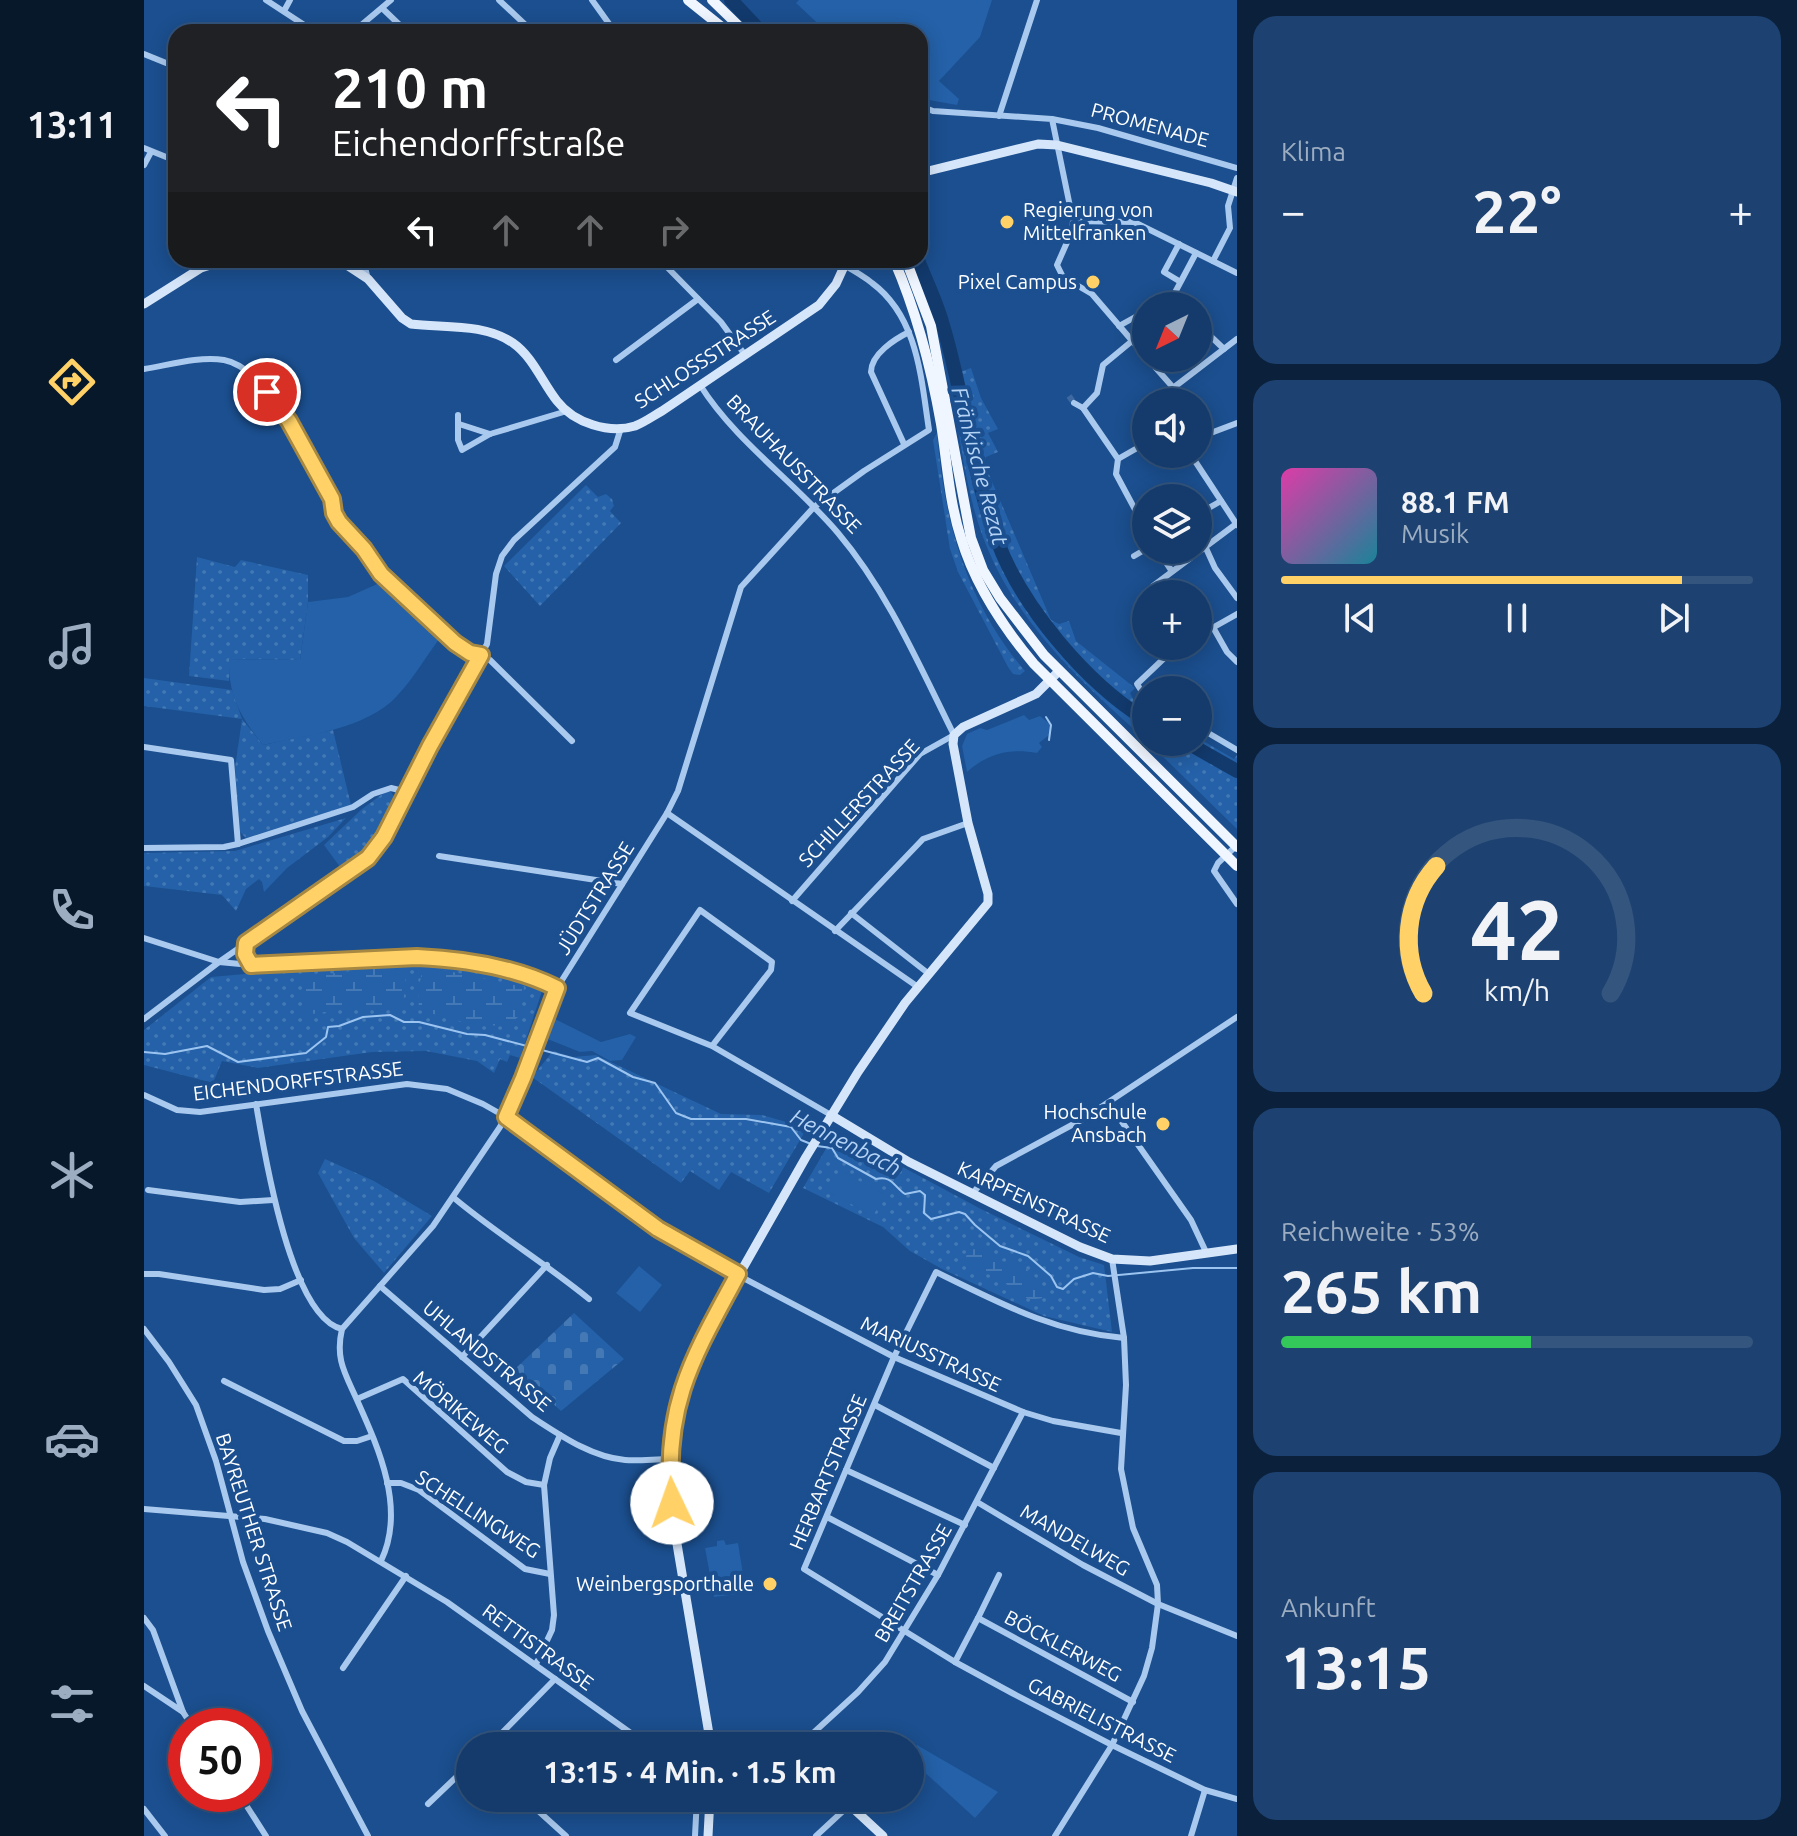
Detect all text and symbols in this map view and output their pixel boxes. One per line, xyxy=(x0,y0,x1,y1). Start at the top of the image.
icon: left xyxy=(200,56,304,160)
text: 210 m xyxy=(332,56,488,119)
street label: PROMENADE xyxy=(1089,98,1212,151)
text: 13:11 xyxy=(27,104,117,145)
text: Eichendorffstraße xyxy=(332,122,625,163)
text: Klima xyxy=(1281,137,1346,166)
text: 22° xyxy=(1473,177,1561,244)
text: − xyxy=(1281,186,1306,235)
text: + xyxy=(1728,186,1753,235)
place label: Regierung von Mittelfranken xyxy=(1023,198,1153,244)
icon: left xyxy=(400,208,444,252)
icon: ahead xyxy=(484,208,528,252)
icon: ahead xyxy=(568,208,612,252)
icon: right xyxy=(652,208,696,252)
marker: Regierung von Mittelfranken xyxy=(998,213,1016,231)
place label: Pixel Campus xyxy=(958,270,1077,293)
marker: Pixel Campus xyxy=(1084,273,1102,291)
north arrow xyxy=(1132,292,1212,372)
map controls xyxy=(1132,292,1212,756)
street label: SCHLOSSSTRASSE xyxy=(630,305,779,413)
icon: directions xyxy=(44,354,100,410)
pin xyxy=(233,358,301,426)
icon: arrive xyxy=(245,370,289,414)
water label: Fränkische Rezat xyxy=(947,384,1014,548)
button: sound xyxy=(1132,388,1212,468)
street label: BRAUHAUSSTRASSE xyxy=(722,390,866,538)
button: layers xyxy=(1132,484,1212,564)
text: 88.1 FM xyxy=(1401,485,1510,519)
text: Musik xyxy=(1401,519,1469,548)
button: + xyxy=(1132,580,1212,660)
icon: previous xyxy=(1338,596,1382,640)
icon: pause xyxy=(1495,596,1539,640)
icon: next xyxy=(1652,596,1696,640)
icon: music xyxy=(44,618,100,674)
button: − xyxy=(1132,676,1212,756)
street label: SCHILLERSTRASSE xyxy=(794,734,924,871)
street label: JÜDTSTRASSE xyxy=(551,837,638,958)
icon: phone xyxy=(44,882,100,938)
text: 42 xyxy=(1470,882,1564,976)
text: km/h xyxy=(1484,974,1550,1006)
street label: EICHENDORFFSTRASSE xyxy=(192,1056,404,1105)
place label: Hochschule Ansbach xyxy=(1044,1100,1147,1146)
water label: Hennenbach xyxy=(787,1103,905,1180)
marker: Hochschule Ansbach xyxy=(1154,1115,1172,1133)
icon: climate xyxy=(44,1147,100,1203)
street label: KARPFENSTRASSE xyxy=(954,1156,1114,1247)
text: Reichweite · 53% xyxy=(1281,1217,1480,1246)
text: 265 km xyxy=(1281,1257,1482,1324)
street label: UHLANDSTRASSE xyxy=(419,1295,556,1416)
street label: MARIUSSTRASSE xyxy=(857,1311,1005,1396)
street label: MÖRIKEWEG xyxy=(409,1365,513,1458)
street label: HERBARTSTRASSE xyxy=(784,1390,871,1553)
icon: car xyxy=(44,1411,100,1467)
street label: BAYREUTHER STRASSE xyxy=(212,1430,297,1634)
position arrow xyxy=(630,1461,714,1545)
street label: SCHELLINGWEG xyxy=(412,1465,545,1562)
street label: MANDELWEG xyxy=(1017,1499,1134,1580)
street label: BREITSTRASSE xyxy=(869,1520,956,1646)
place label: Weinbergsporthalle xyxy=(576,1572,754,1595)
marker: Weinbergsporthalle xyxy=(761,1575,779,1593)
text: Ankunft xyxy=(1281,1593,1376,1622)
street label: RETTISTRASSE xyxy=(478,1599,598,1695)
street label: BÖCKLERWEG xyxy=(1001,1605,1126,1686)
text: 13:15 xyxy=(1281,1633,1431,1700)
street label: GABRIELISTRASSE xyxy=(1024,1672,1180,1767)
icon: filters xyxy=(44,1676,100,1732)
speed limit sign: 50 xyxy=(168,1708,272,1812)
text: 13:15 · 4 Min. · 1.5 km xyxy=(543,1755,837,1789)

